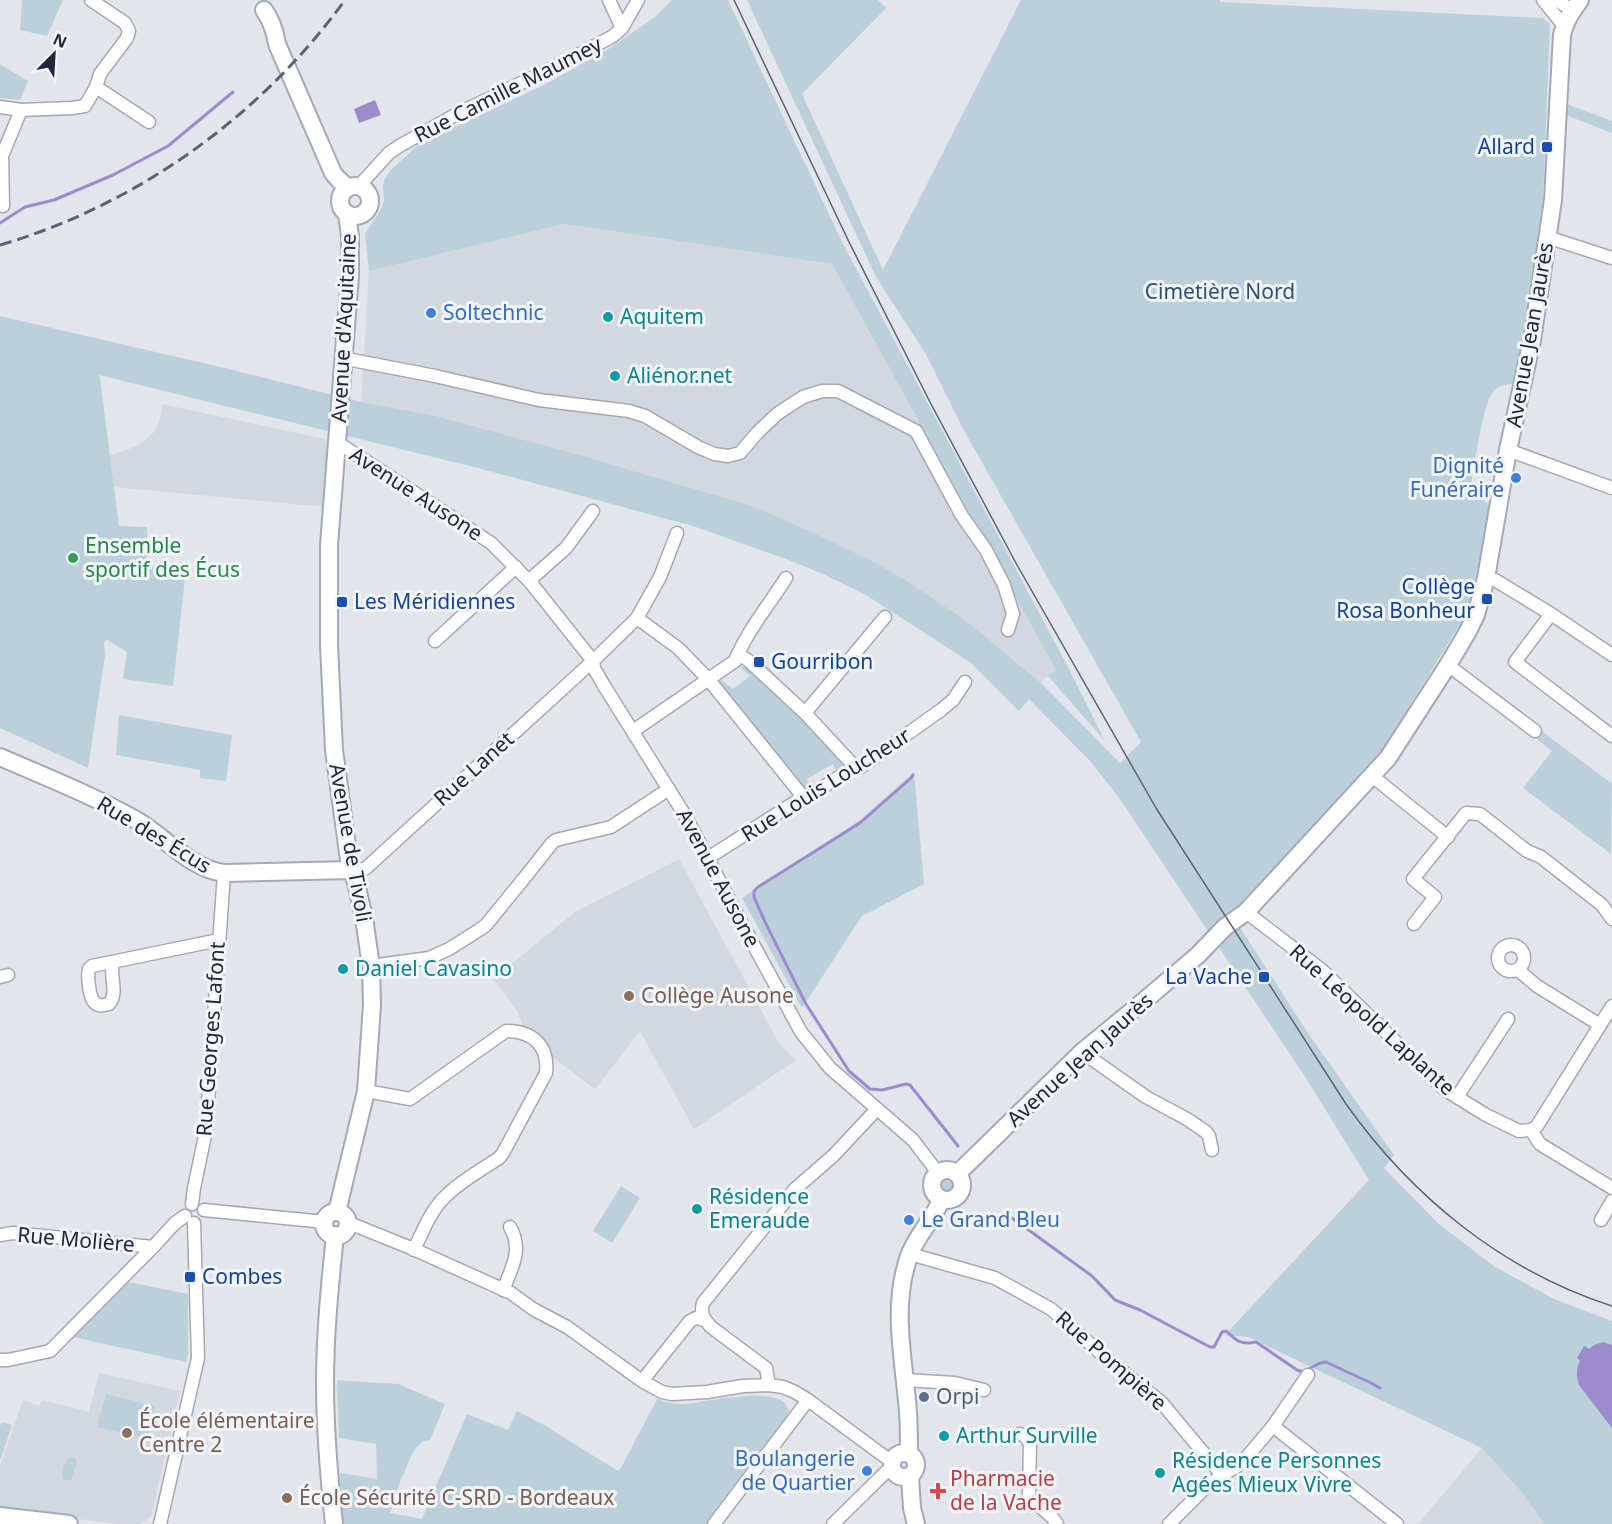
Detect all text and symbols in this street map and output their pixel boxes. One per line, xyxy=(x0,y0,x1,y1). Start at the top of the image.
north arrow xyxy=(24,24,84,84)
text: N xyxy=(50,28,71,53)
street label: Rue Camille Maumey xyxy=(409,29,606,149)
place label: Allard xyxy=(1478,132,1535,160)
marker: Allard xyxy=(1540,140,1554,154)
street label: Avenue d'Aquitaine xyxy=(324,232,362,423)
street label: Avenue Jean Jaurès xyxy=(1499,240,1559,430)
park label: Cimetière Nord xyxy=(1145,277,1295,305)
place label: Soltechnic xyxy=(443,298,544,326)
place label: Aquitem xyxy=(620,302,704,330)
marker: Soltechnic xyxy=(424,306,438,320)
marker: Aquitem xyxy=(601,310,615,324)
place label: Aliénor.net xyxy=(627,361,733,389)
marker: Aliénor.net xyxy=(608,369,622,383)
street label: Avenue Ausone xyxy=(345,440,488,547)
place label: Dignité Funéraire xyxy=(1410,451,1504,503)
marker: Dignité Funéraire xyxy=(1509,471,1523,485)
place label: Ensemble sportif des Écus xyxy=(85,531,240,583)
marker: Ensemble sportif des Écus xyxy=(66,551,80,565)
place label: Collège Rosa Bonheur xyxy=(1336,572,1475,624)
place label: Les Méridiennes xyxy=(354,587,515,615)
marker: Collège Rosa Bonheur xyxy=(1480,592,1494,606)
marker: Les Méridiennes xyxy=(335,595,349,609)
place label: Gourribon xyxy=(771,647,873,675)
marker: Gourribon xyxy=(752,655,766,669)
street label: Rue Louis Loucheur xyxy=(736,721,916,847)
street label: Rue Lanet xyxy=(427,725,520,812)
street label: Avenue de Tivoli xyxy=(323,761,379,924)
street label: Rue des Écus xyxy=(92,789,217,879)
street label: Avenue Ausone xyxy=(671,803,767,952)
street label: Rue Léopold Laplante xyxy=(1284,937,1461,1101)
street label: Rue Georges Lafont xyxy=(189,940,231,1137)
place label: Daniel Cavasino xyxy=(355,954,512,982)
marker: Daniel Cavasino xyxy=(336,962,350,976)
place label: La Vache xyxy=(1165,962,1252,990)
marker: La Vache xyxy=(1257,970,1271,984)
place label: Collège Ausone xyxy=(641,981,794,1009)
street label: Avenue Jean Jaurès xyxy=(1000,986,1158,1132)
marker: Collège Ausone xyxy=(622,989,636,1003)
place label: Résidence Emeraude xyxy=(709,1182,810,1234)
marker: Résidence Emeraude xyxy=(690,1202,704,1216)
place label: Le Grand Bleu xyxy=(921,1205,1060,1233)
marker: Le Grand Bleu xyxy=(902,1213,916,1227)
street label: Rue Molière xyxy=(16,1220,136,1258)
place label: Combes xyxy=(202,1262,282,1290)
marker: Combes xyxy=(183,1270,197,1284)
street label: Rue Pompière xyxy=(1050,1304,1173,1416)
place label: Orpi xyxy=(936,1382,979,1410)
marker: Orpi xyxy=(917,1390,931,1404)
place label: École élémentaire Centre 2 xyxy=(139,1406,315,1458)
place label: Arthur Surville xyxy=(956,1421,1098,1449)
marker: École élémentaire Centre 2 xyxy=(120,1426,134,1440)
marker: Arthur Surville xyxy=(937,1429,951,1443)
place label: Boulangerie de Quartier xyxy=(735,1444,855,1496)
place label: Résidence Personnes Agées Mieux Vivre xyxy=(1172,1446,1381,1498)
marker: Boulangerie de Quartier xyxy=(860,1464,874,1478)
place label: Pharmacie de la Vache xyxy=(950,1464,1062,1516)
marker: Résidence Personnes Agées Mieux Vivre xyxy=(1153,1466,1167,1480)
place label: École Sécurité C-SRD - Bordeaux xyxy=(299,1483,614,1511)
marker: Pharmacie de la Vache xyxy=(931,1484,945,1498)
marker: École Sécurité C-SRD - Bordeaux xyxy=(280,1491,294,1505)

